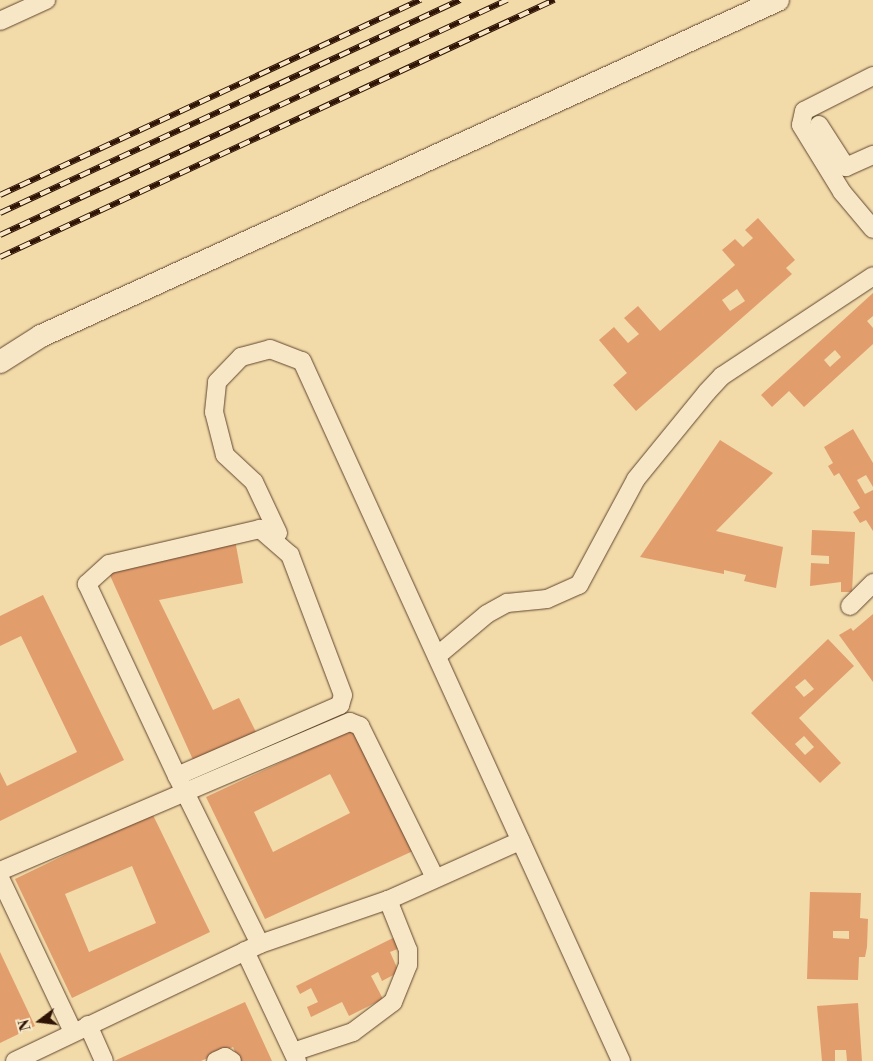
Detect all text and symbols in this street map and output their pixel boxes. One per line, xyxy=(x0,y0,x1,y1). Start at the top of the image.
north arrow xyxy=(15,996,65,1046)
text: N xyxy=(15,1017,36,1033)

